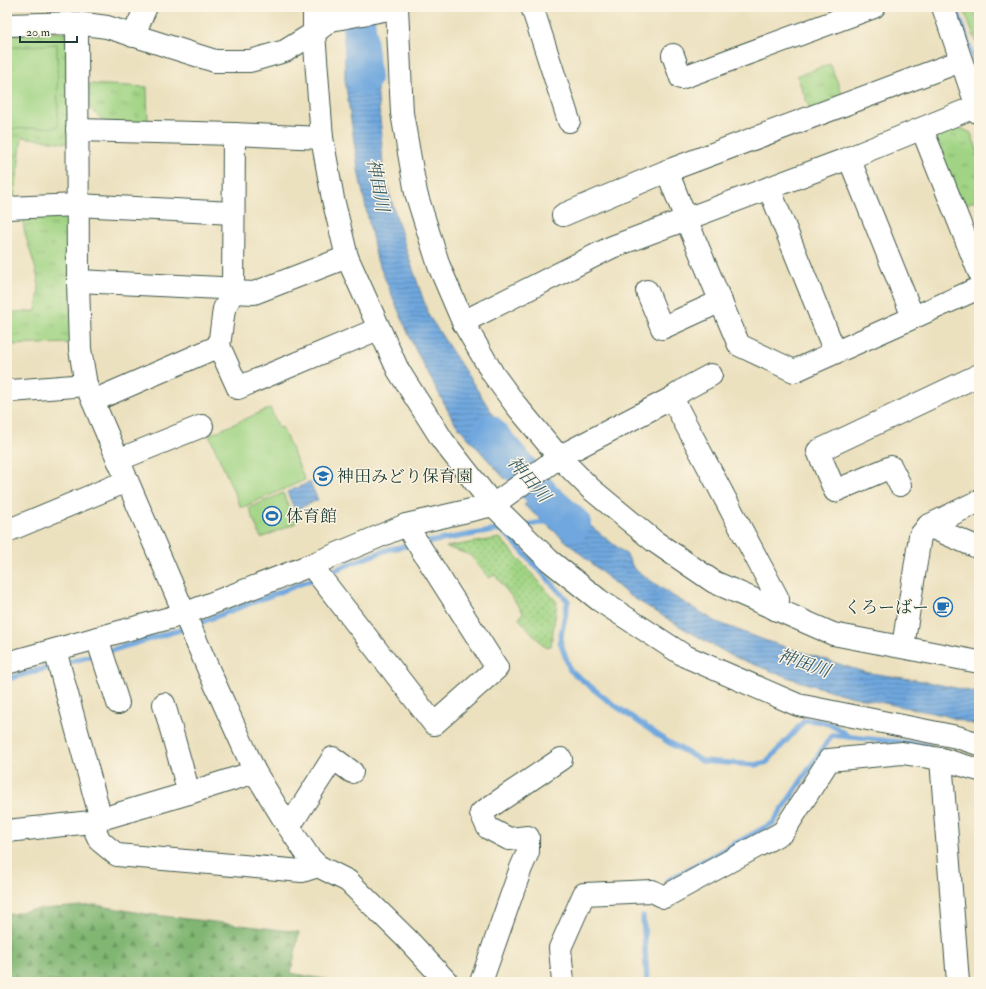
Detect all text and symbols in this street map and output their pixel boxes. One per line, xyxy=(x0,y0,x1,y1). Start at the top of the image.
scale bar xyxy=(20,18,77,44)
text: 20 m xyxy=(26,25,51,40)
water label: 神田川 xyxy=(361,156,394,216)
water label: 神田川 xyxy=(502,451,556,509)
school or university icon: 神田みどり保育園 xyxy=(312,465,334,487)
place label: 神田みどり保育園 xyxy=(337,466,473,487)
sports icon: 体育館 xyxy=(261,505,283,527)
place label: 体育館 xyxy=(286,506,337,527)
cafe icon: くろーばー xyxy=(932,596,954,618)
place label: くろーばー xyxy=(844,597,929,618)
water label: 神田川 xyxy=(775,644,835,684)

